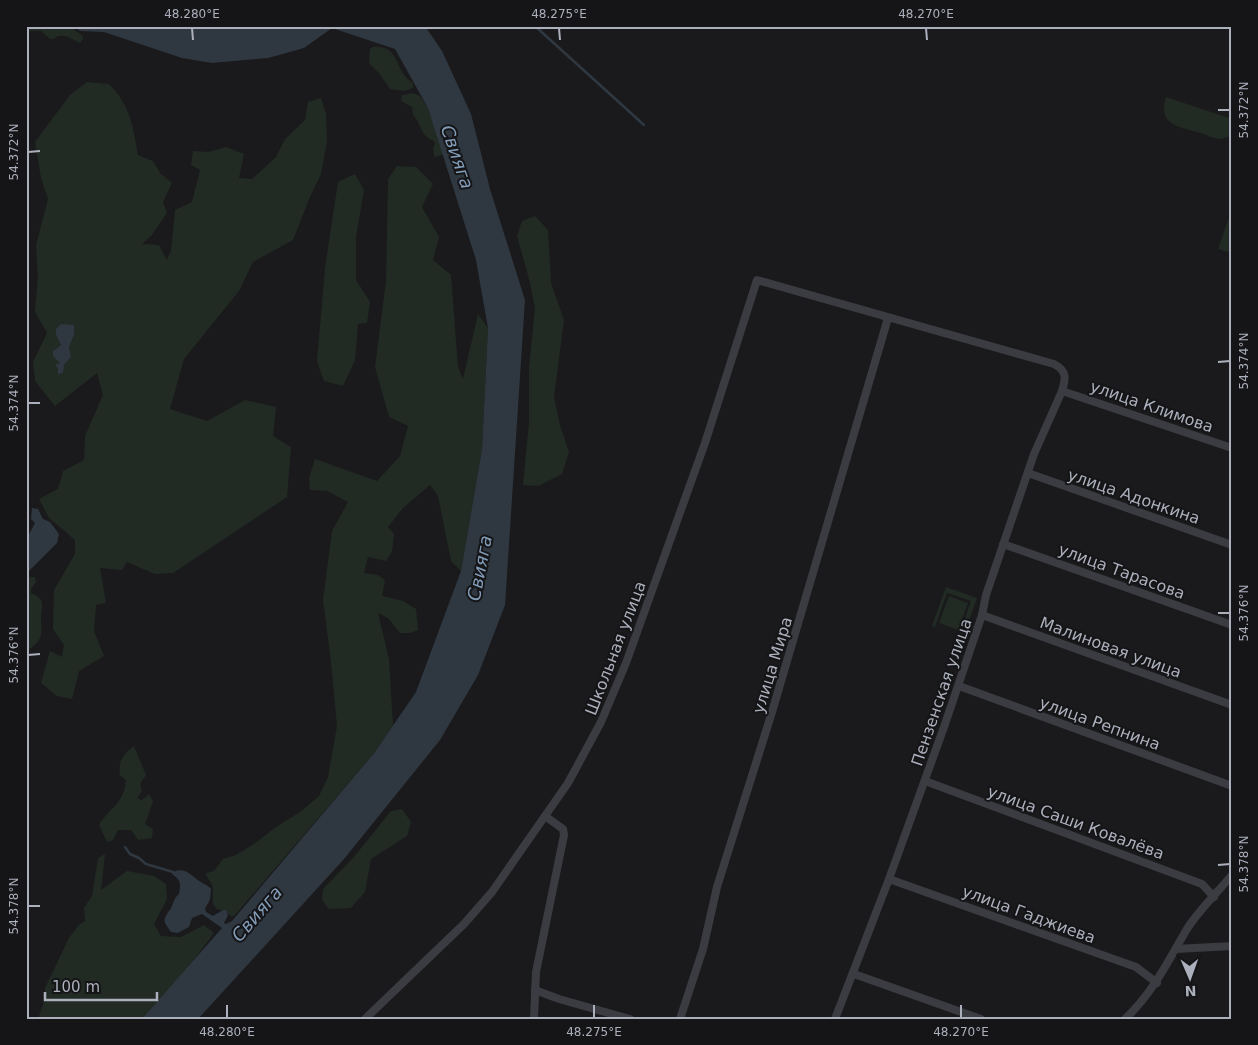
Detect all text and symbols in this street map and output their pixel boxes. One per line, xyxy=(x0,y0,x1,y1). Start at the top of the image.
text: 48.280°E xyxy=(164,7,220,21)
text: 48.275°E xyxy=(531,7,587,21)
text: 48.270°E xyxy=(898,7,954,21)
text: 54.372°N xyxy=(1237,82,1251,138)
water label: Свияга xyxy=(437,122,478,192)
text: 54.372°N xyxy=(7,124,21,180)
text: 54.374°N xyxy=(1237,333,1251,389)
text: 54.374°N xyxy=(7,375,21,431)
street label: улица Климова xyxy=(1088,376,1216,436)
street label: улица Адонкина xyxy=(1065,465,1202,528)
water label: Свияга xyxy=(463,533,496,602)
street label: улица Тарасова xyxy=(1056,540,1188,603)
street label: Школьная улица xyxy=(581,578,650,718)
text: 54.376°N xyxy=(1237,585,1251,641)
street label: Малиновая улица xyxy=(1037,613,1184,682)
street label: улица Мира xyxy=(749,615,796,716)
street label: Пензенская улица xyxy=(907,616,976,768)
text: 54.376°N xyxy=(7,627,21,683)
street label: улица Репнина xyxy=(1037,693,1163,754)
street label: улица Саши Ковалёва xyxy=(985,782,1167,863)
text: 54.378°N xyxy=(1237,836,1251,892)
text: 54.378°N xyxy=(7,878,21,934)
water label: Свияга xyxy=(227,882,286,946)
street label: улица Гаджиева xyxy=(960,882,1098,947)
north arrow xyxy=(1166,952,1216,1002)
scale bar xyxy=(45,970,158,1002)
text: 100 m xyxy=(52,978,100,996)
text: N xyxy=(1184,983,1197,999)
text: 48.280°E xyxy=(199,1025,255,1039)
text: 48.275°E xyxy=(566,1025,622,1039)
text: 48.270°E xyxy=(933,1025,989,1039)

